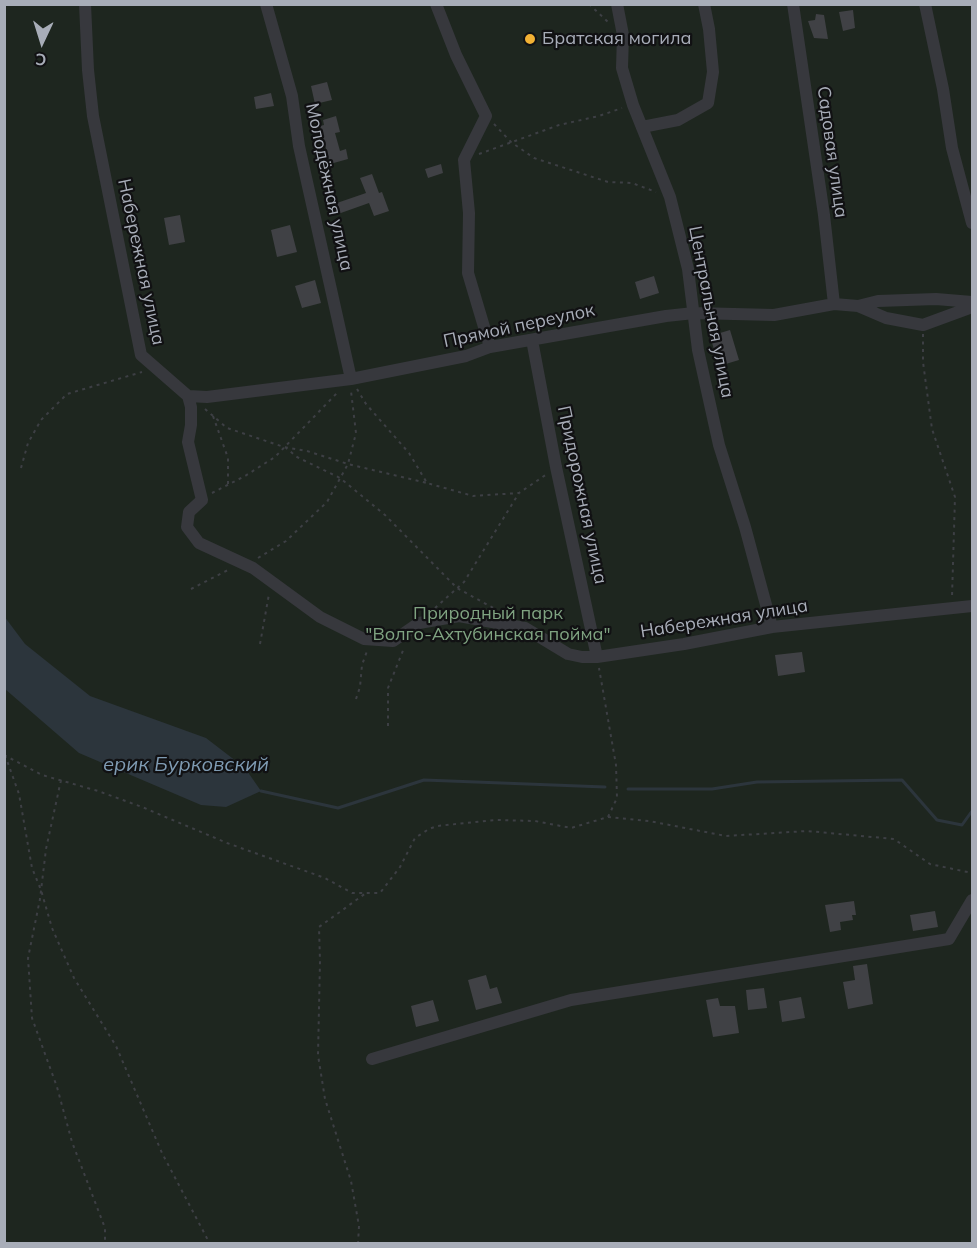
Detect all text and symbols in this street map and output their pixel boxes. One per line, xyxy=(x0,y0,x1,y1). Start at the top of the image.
north arrow xyxy=(12,12,72,72)
place label: Братская могила xyxy=(542,28,691,50)
marker: Братская могила xyxy=(523,32,537,46)
text: С xyxy=(35,50,47,70)
street label: Садовая улица xyxy=(812,85,852,219)
street label: Молодёжная улица xyxy=(301,101,357,273)
street label: Набережная улица xyxy=(113,177,169,347)
street label: Центральная улица xyxy=(684,224,738,400)
street label: Прямой переулок xyxy=(441,299,597,353)
street label: Придорожная улица xyxy=(553,404,611,586)
street label: Набережная улица xyxy=(639,595,809,643)
park label: Природный парк "Волго-Ахтубинская пойма" xyxy=(365,603,611,646)
water label: ерик Бурковский xyxy=(103,753,269,777)

